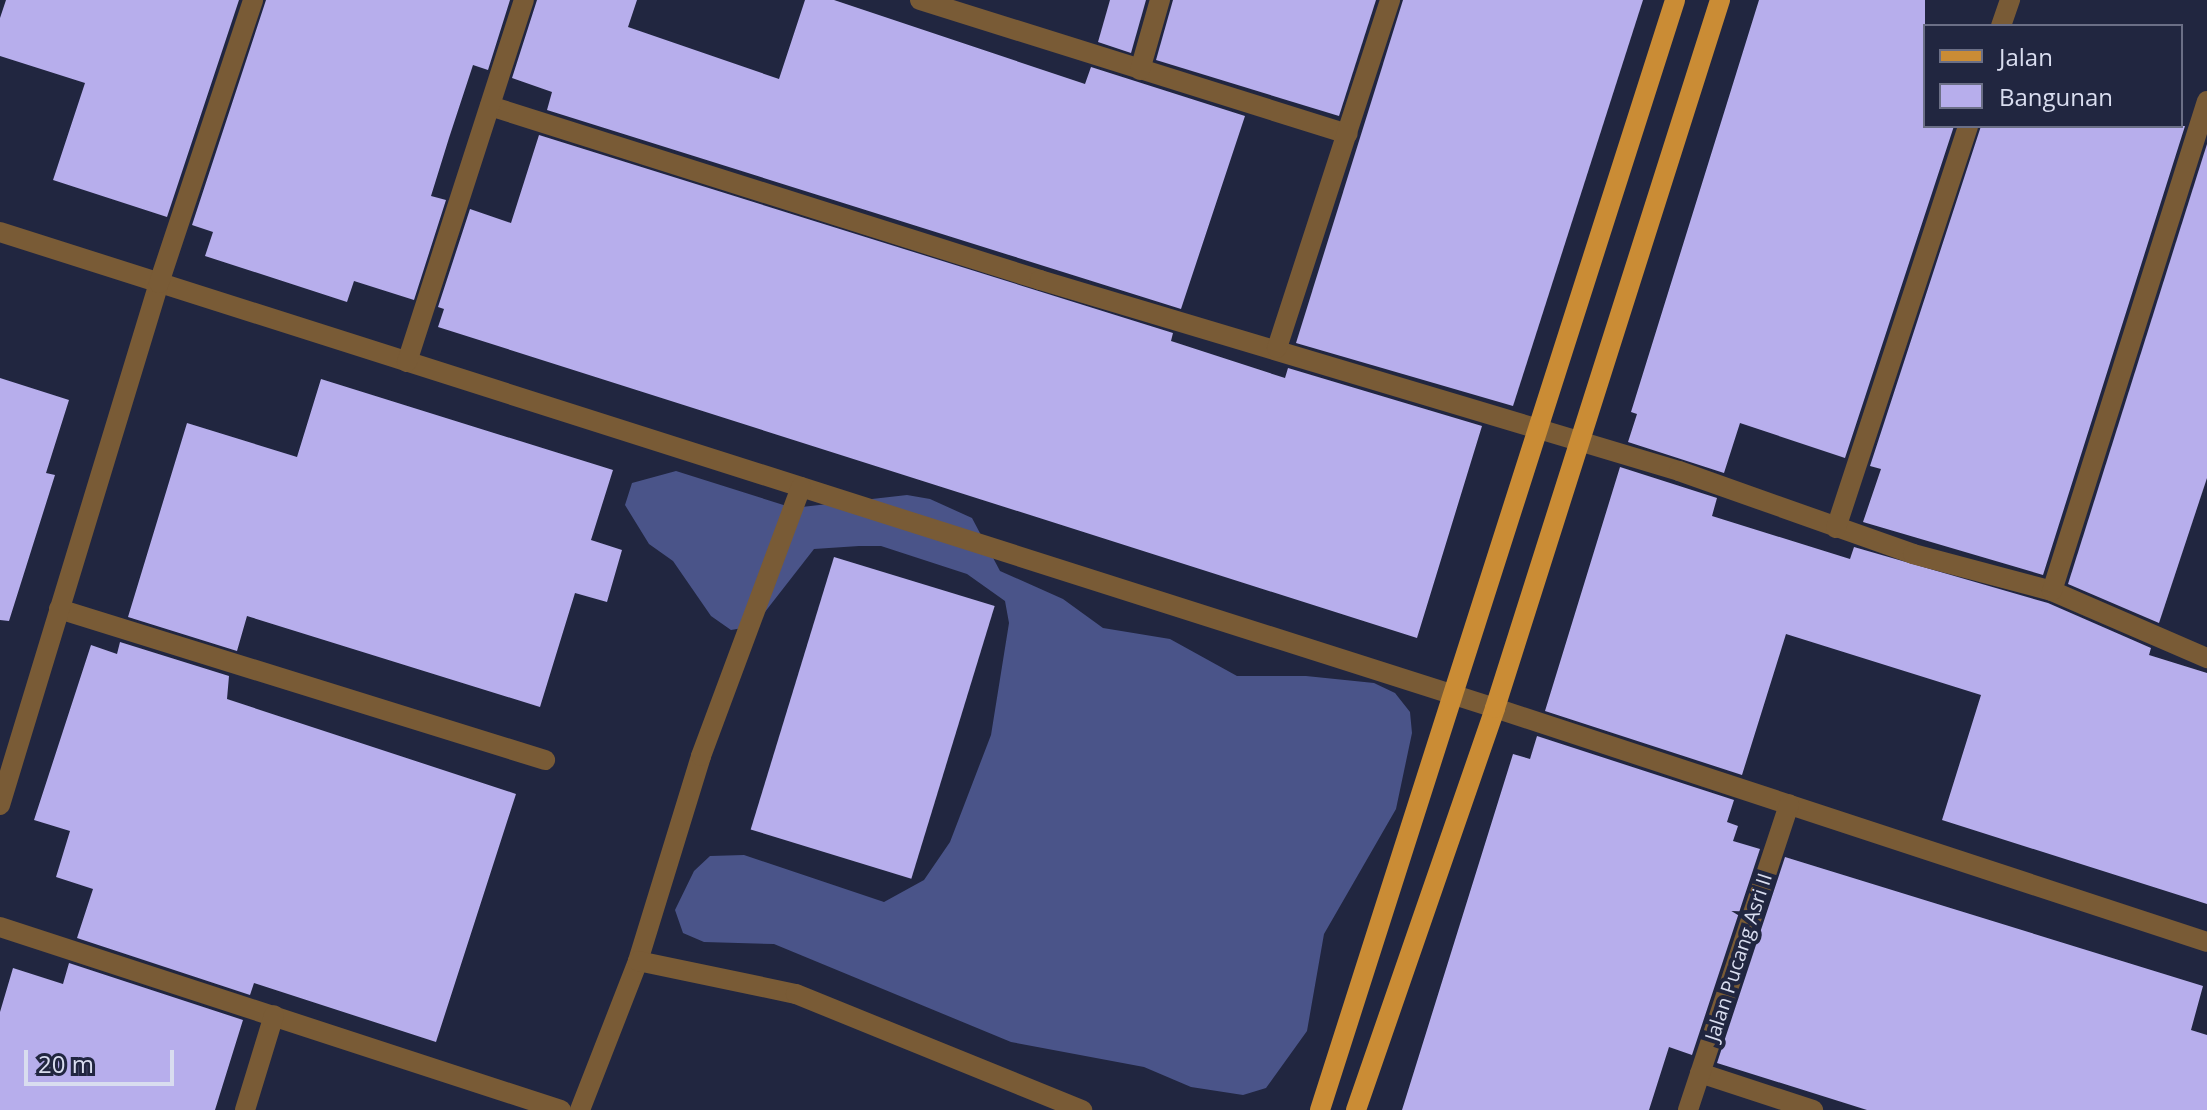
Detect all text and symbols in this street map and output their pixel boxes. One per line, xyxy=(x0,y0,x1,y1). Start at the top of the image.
legend xyxy=(1923,24,2183,128)
text: Jalan xyxy=(1999,40,2053,73)
text: Bangunan xyxy=(1999,80,2113,113)
street label: Jalan Pucang Asri II xyxy=(1700,870,1776,1044)
scale bar xyxy=(28,1034,178,1084)
text: 20 m xyxy=(38,1047,94,1080)

